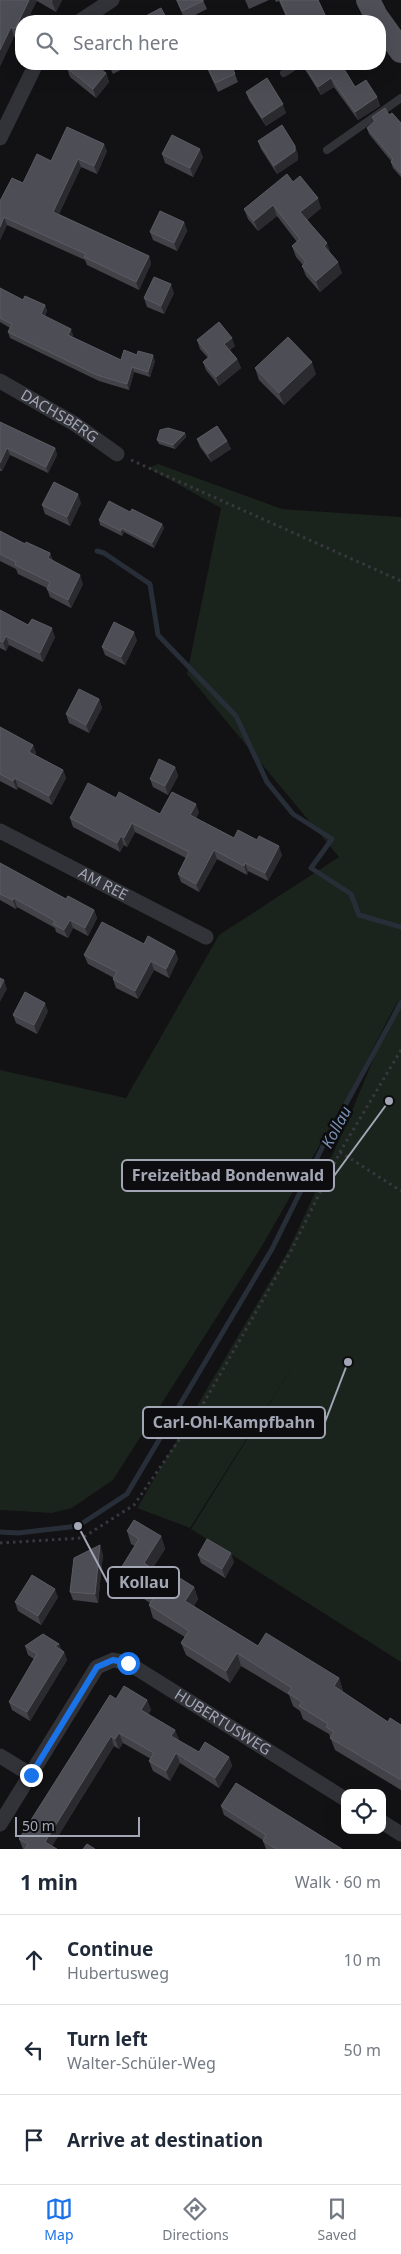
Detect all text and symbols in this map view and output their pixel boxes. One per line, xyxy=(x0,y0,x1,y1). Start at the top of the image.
search box xyxy=(15,15,386,70)
icon: search xyxy=(33,29,61,57)
text: Search here xyxy=(73,30,179,56)
street label: DACHSBERG xyxy=(18,384,103,447)
street label: AM REE xyxy=(75,862,132,904)
water label: Kollau xyxy=(316,1102,356,1152)
callout: Freizeitbad Bondenwald xyxy=(122,1160,334,1191)
text: Freizeitbad Bondenwald xyxy=(132,1164,324,1186)
callout: Carl-Ohl-Kampfbahn xyxy=(143,1407,325,1438)
text: Carl-Ohl-Kampfbahn xyxy=(153,1411,315,1433)
callout: Kollau xyxy=(108,1567,179,1598)
text: Kollau xyxy=(119,1571,169,1593)
route start xyxy=(117,1652,140,1675)
street label: HUBERTUSWEG xyxy=(171,1684,275,1759)
route end xyxy=(20,1764,43,1787)
map controls xyxy=(341,1789,386,1834)
button: locate xyxy=(341,1789,386,1834)
scale bar xyxy=(15,1814,140,1837)
text: 50 m xyxy=(22,1816,55,1835)
text: 1 min xyxy=(20,1868,78,1896)
text: Walk · 60 m xyxy=(295,1871,381,1893)
text: Continue xyxy=(67,1936,153,1962)
icon: ahead xyxy=(20,1946,48,1974)
text: 10 m xyxy=(344,1949,381,1971)
text: Hubertusweg xyxy=(67,1962,169,1984)
text: Turn left xyxy=(67,2026,148,2052)
icon: left xyxy=(20,2036,48,2064)
text: 50 m xyxy=(344,2039,381,2061)
text: Walter-Schüler-Weg xyxy=(67,2052,216,2074)
icon: arrive xyxy=(20,2126,48,2154)
text: Arrive at destination xyxy=(67,2127,263,2153)
tab: Map xyxy=(44,2195,74,2244)
tab: Directions xyxy=(162,2195,229,2244)
tab: Saved xyxy=(317,2195,357,2244)

